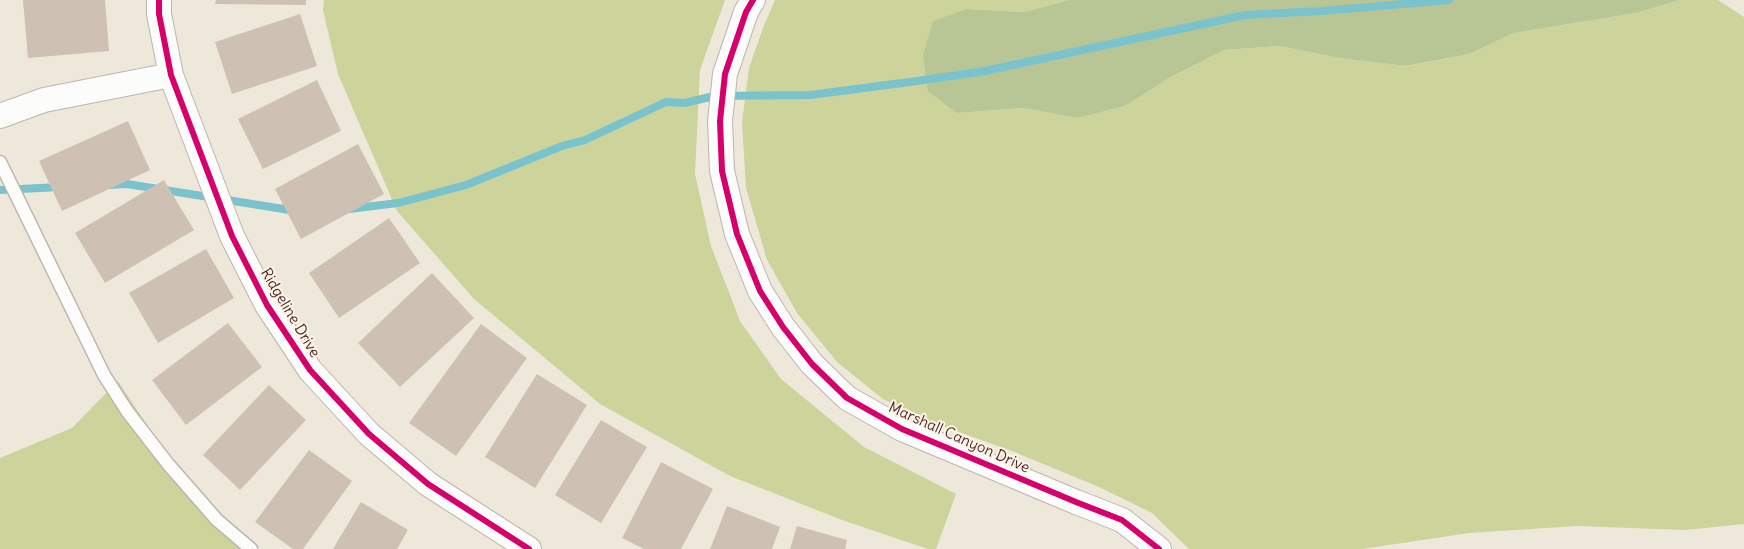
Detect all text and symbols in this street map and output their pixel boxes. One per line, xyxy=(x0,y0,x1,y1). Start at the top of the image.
street label: Ridgeline Drive xyxy=(256,265,324,361)
street label: Marshall Canyon Drive xyxy=(886,399,1032,477)

